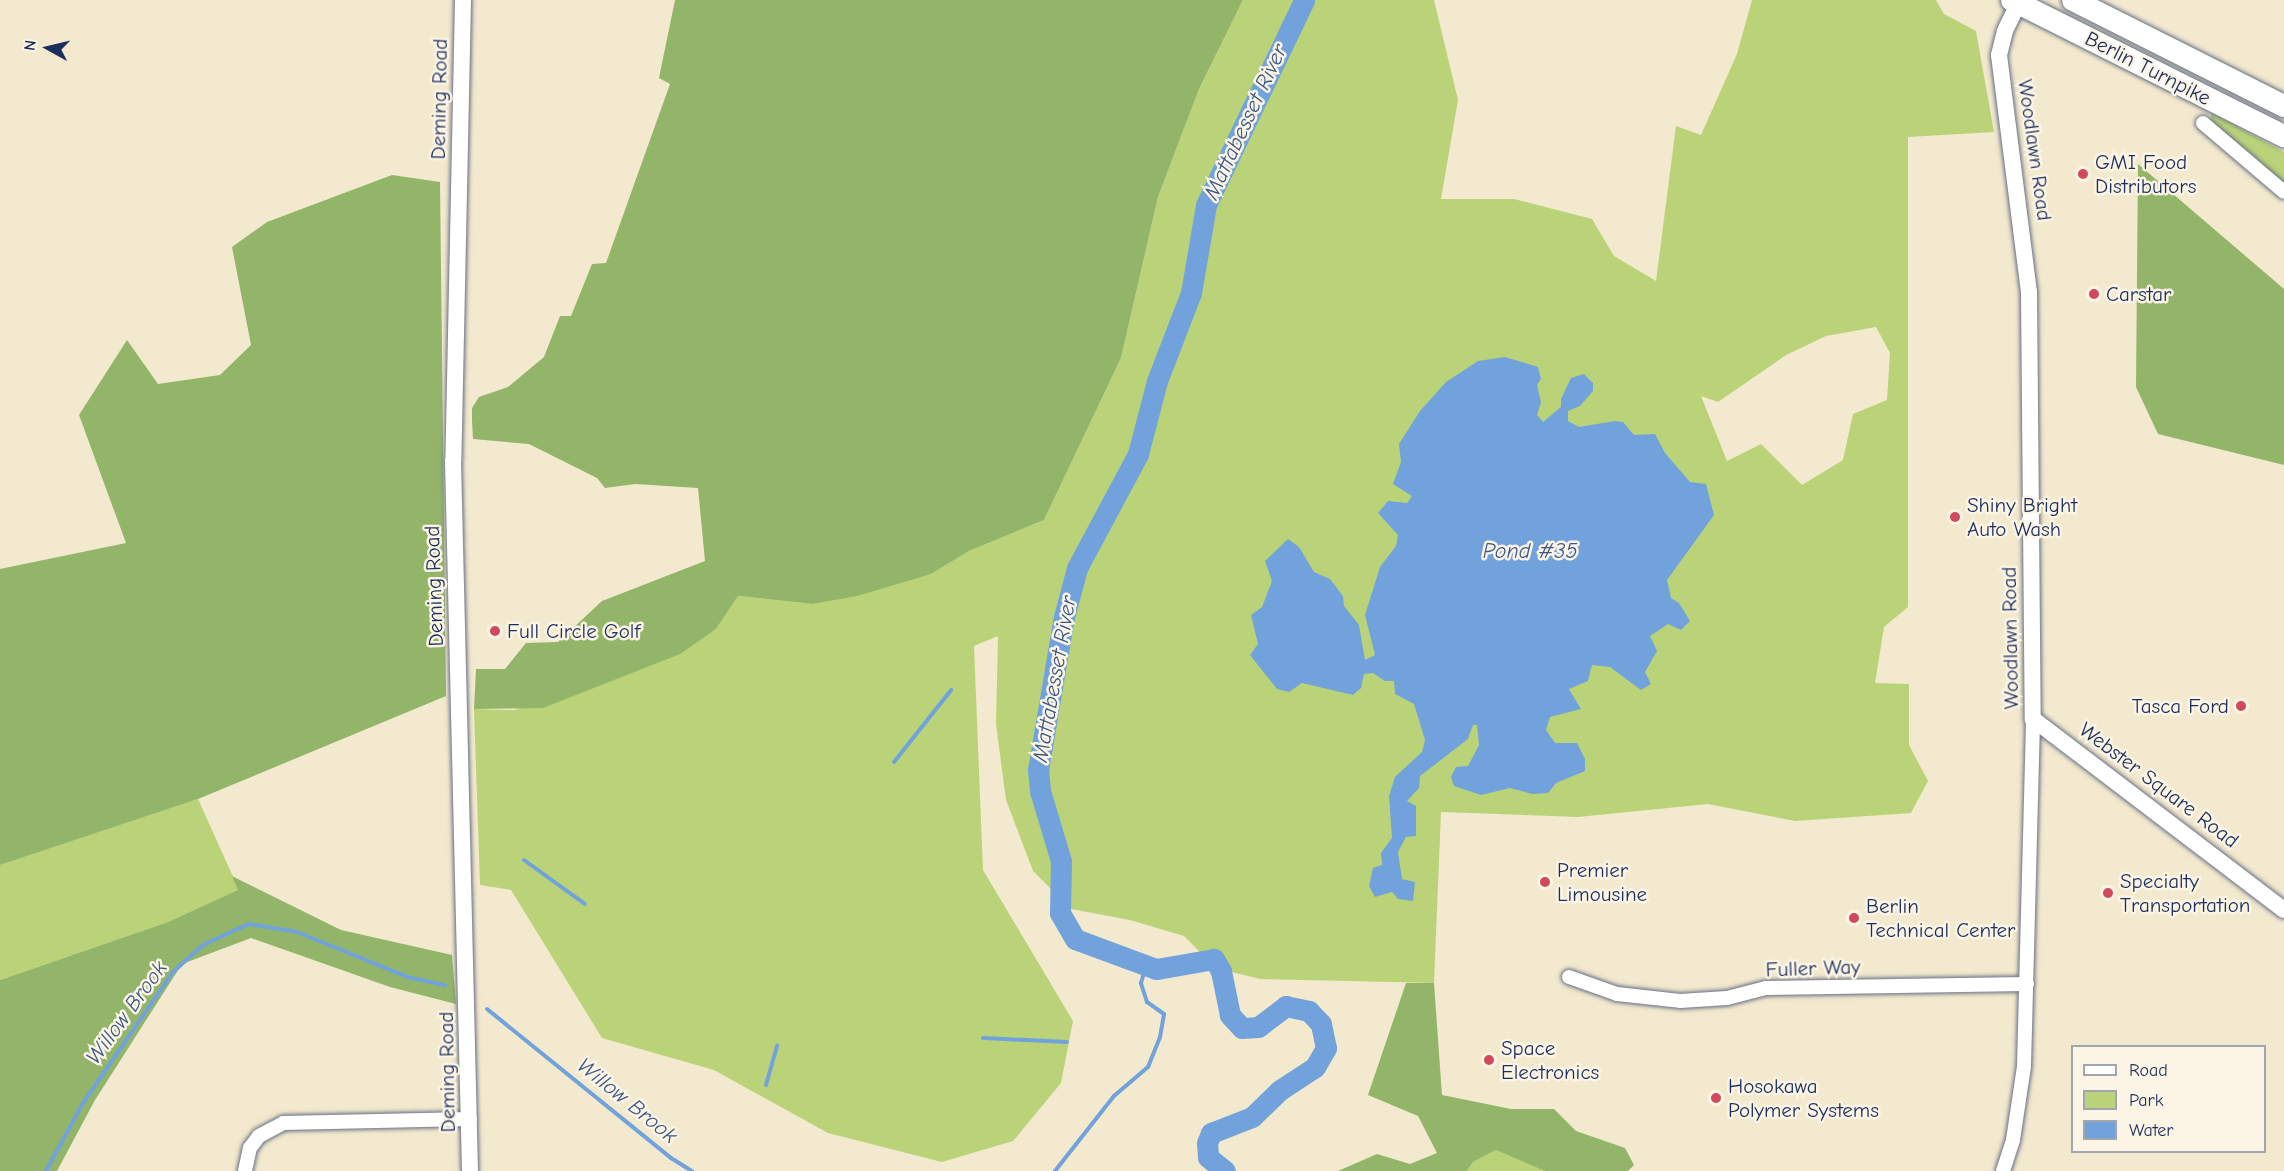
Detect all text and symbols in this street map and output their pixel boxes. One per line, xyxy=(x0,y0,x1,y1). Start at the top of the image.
north arrow xyxy=(18,18,78,78)
street label: Berlin Turnpike xyxy=(2081,26,2215,110)
street label: Deming Road xyxy=(425,38,453,160)
text: N xyxy=(21,39,40,52)
water label: Mattabesset River xyxy=(1199,40,1293,204)
street label: Woodlawn Road xyxy=(2013,78,2057,222)
place label: GMI Food Distributors xyxy=(2095,149,2196,199)
marker: GMI Food Distributors xyxy=(2076,167,2090,181)
place label: Carstar xyxy=(2106,281,2171,307)
marker: Carstar xyxy=(2087,287,2101,301)
place label: Shiny Bright Auto Wash xyxy=(1967,492,2077,542)
marker: Shiny Bright Auto Wash xyxy=(1948,510,1962,524)
street label: Deming Road xyxy=(419,525,449,647)
water label: Pond #35 xyxy=(1483,539,1577,565)
street label: Woodlawn Road xyxy=(1996,566,2024,710)
water label: Mattabesset River xyxy=(1027,594,1083,764)
place label: Full Circle Golf xyxy=(507,618,640,644)
marker: Full Circle Golf xyxy=(488,624,502,638)
place label: Tasca Ford xyxy=(2132,693,2229,719)
marker: Tasca Ford xyxy=(2234,699,2248,713)
street label: Webster Square Road xyxy=(2074,717,2244,853)
place label: Premier Limousine xyxy=(1557,857,1647,907)
place label: Specialty Transportation xyxy=(2120,868,2250,918)
marker: Premier Limousine xyxy=(1538,875,1552,889)
marker: Specialty Transportation xyxy=(2101,886,2115,900)
place label: Berlin Technical Center xyxy=(1866,893,2015,943)
marker: Berlin Technical Center xyxy=(1847,911,1861,925)
street label: Fuller Way xyxy=(1765,954,1861,982)
water label: Willow Brook xyxy=(81,956,173,1070)
street label: Deming Road xyxy=(433,1011,461,1133)
place label: Space Electronics xyxy=(1501,1035,1599,1085)
legend xyxy=(2071,1045,2266,1153)
water label: Willow Brook xyxy=(572,1053,682,1149)
marker: Space Electronics xyxy=(1482,1053,1496,1067)
text: Road xyxy=(2129,1060,2168,1081)
place label: Hosokawa Polymer Systems xyxy=(1728,1073,1879,1123)
text: Park xyxy=(2129,1090,2163,1111)
marker: Hosokawa Polymer Systems xyxy=(1709,1091,1723,1105)
text: Water xyxy=(2129,1120,2173,1141)

